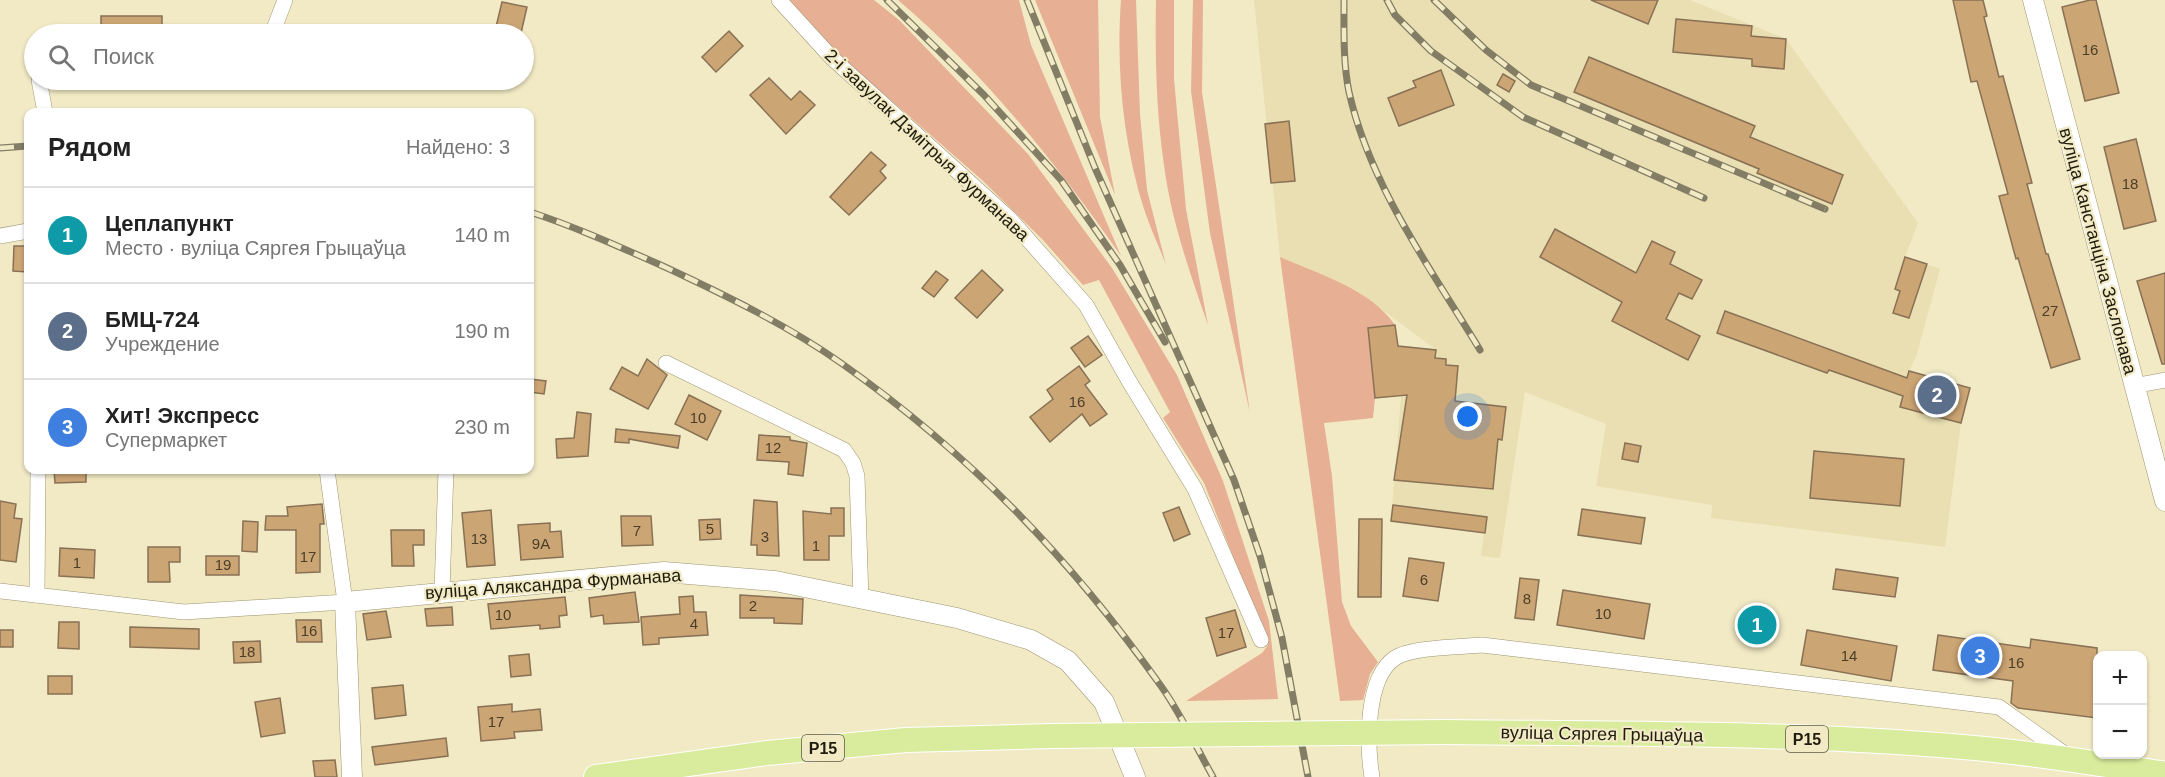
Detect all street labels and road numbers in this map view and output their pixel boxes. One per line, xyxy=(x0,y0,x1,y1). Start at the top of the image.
street label: 2-і завулак Дзмітрыя Фурманава xyxy=(821,45,1034,246)
street label: вуліца Канстанціна Заслонава xyxy=(2055,126,2141,377)
street label: вуліца Аляксандра Фурманава xyxy=(424,565,683,603)
street label: вуліца Сяргея Грыцаўца xyxy=(1501,722,1704,746)
road number: Р15 xyxy=(1786,726,1828,752)
road number: Р15 xyxy=(802,735,844,761)

